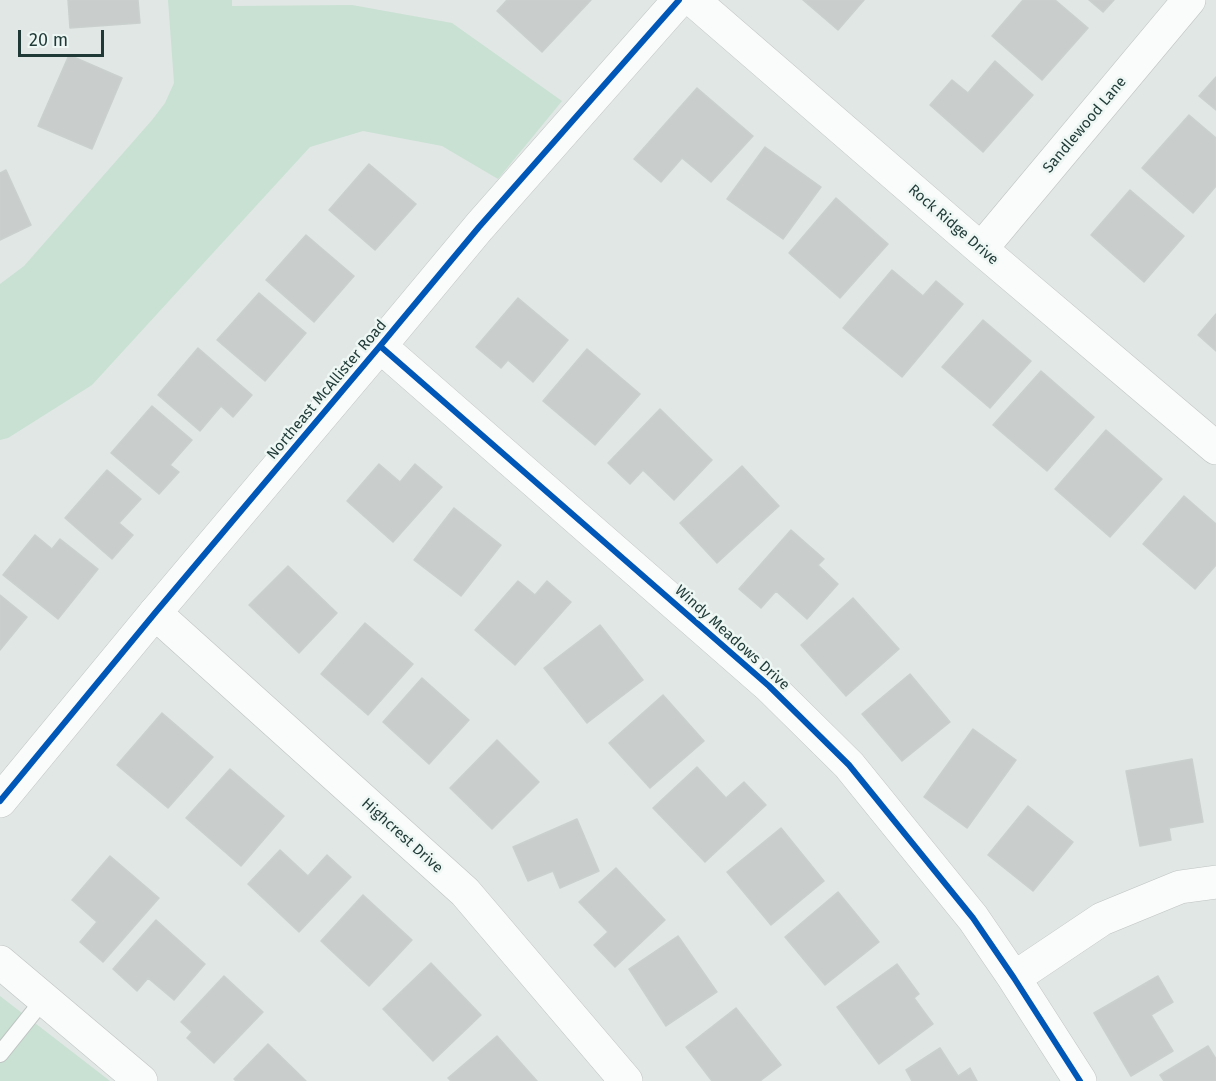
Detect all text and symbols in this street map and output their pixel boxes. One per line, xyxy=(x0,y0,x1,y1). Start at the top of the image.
scale bar xyxy=(21,18,106,56)
text: 20 m xyxy=(29,29,68,51)
street label: Sandlewood Lane xyxy=(1039,73,1131,177)
street label: Rock Ridge Drive xyxy=(904,181,1002,269)
street label: Northeast McAllister Road xyxy=(263,317,391,463)
street label: Windy Meadows Drive xyxy=(671,582,793,694)
street label: Highcrest Drive xyxy=(358,795,446,877)

